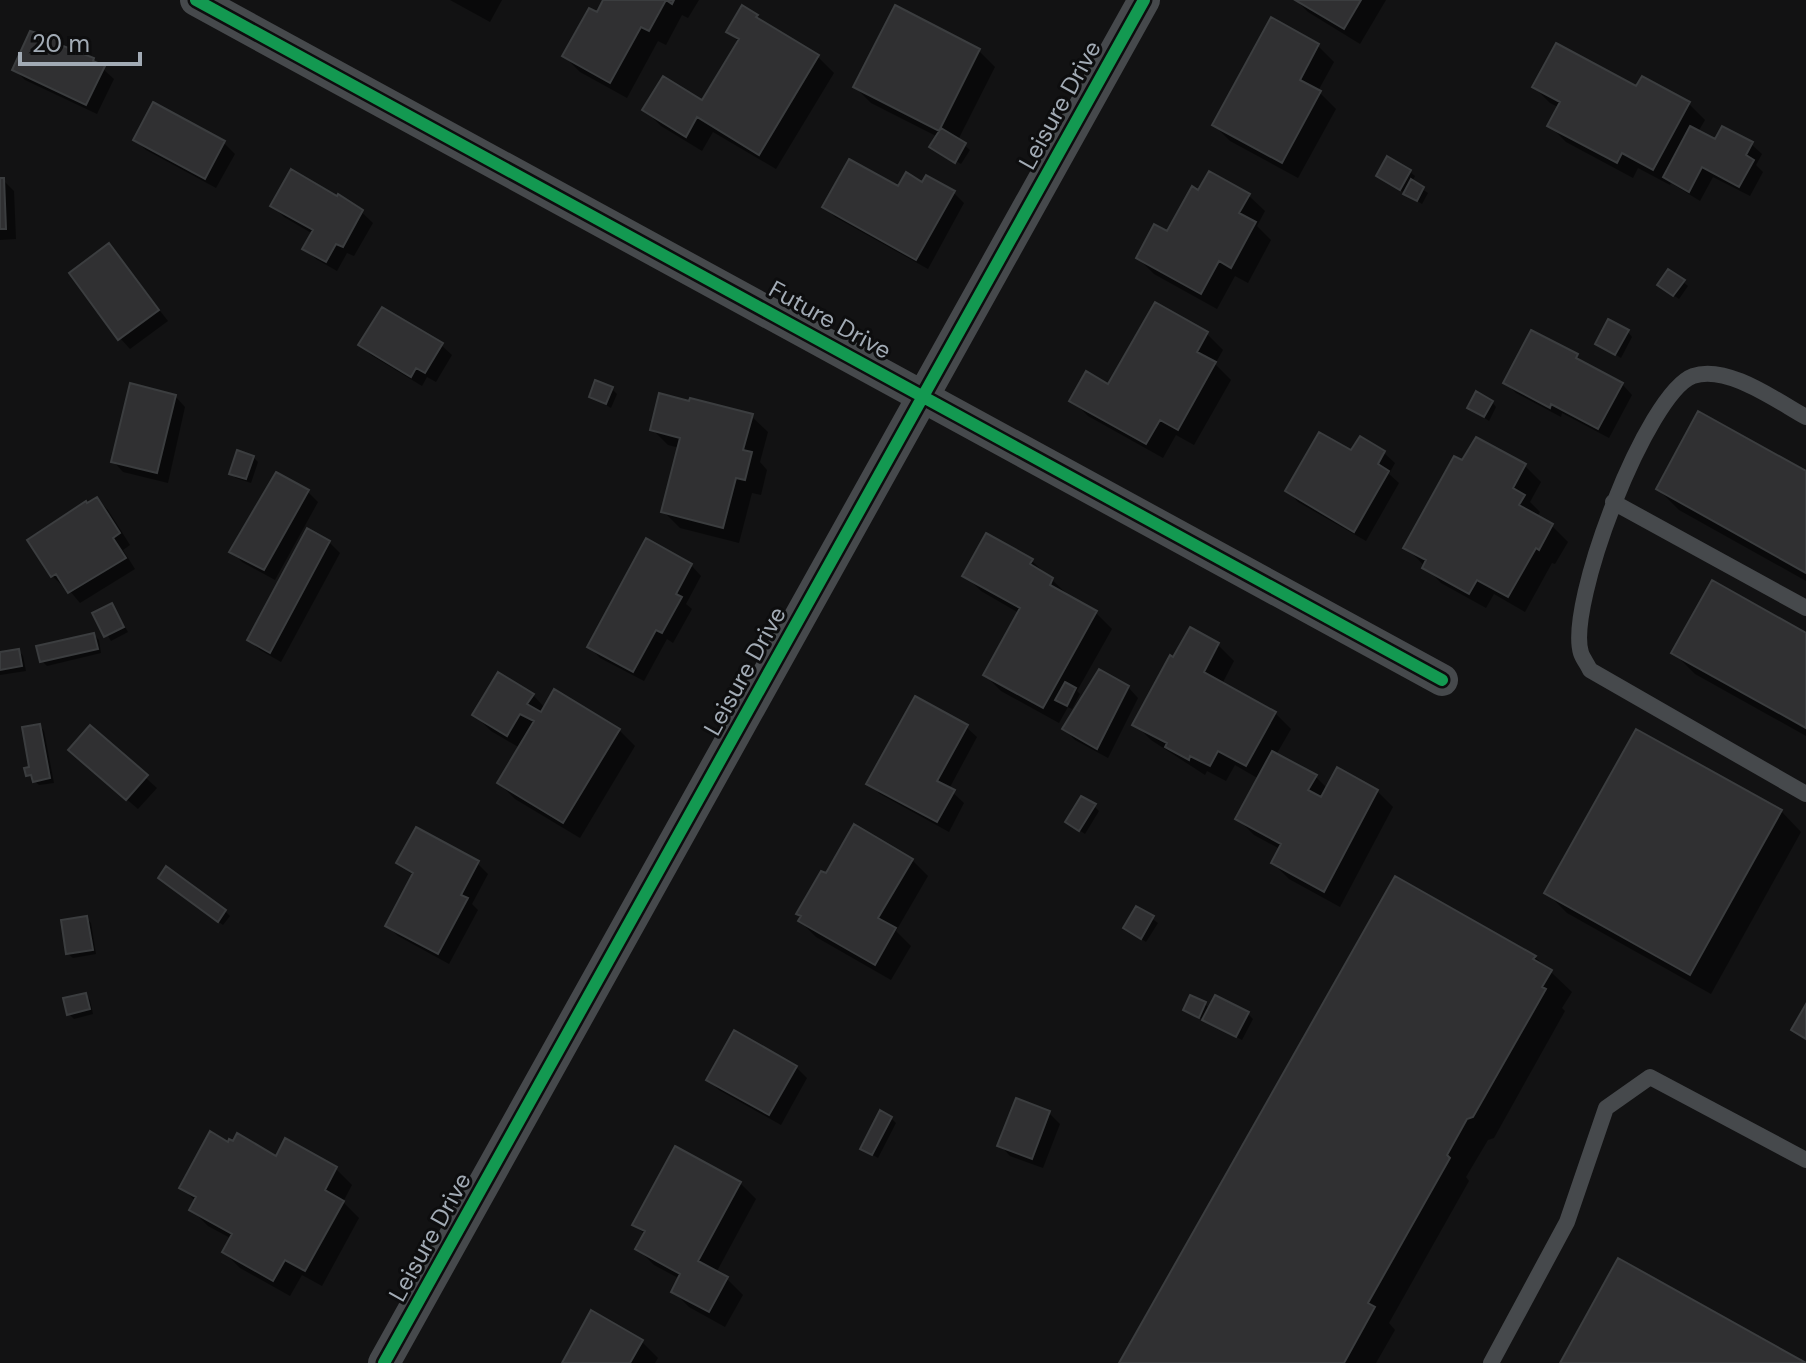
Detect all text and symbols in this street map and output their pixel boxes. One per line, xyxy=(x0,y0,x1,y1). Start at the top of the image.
scale bar xyxy=(20,16,140,66)
text: 20 m xyxy=(32,28,90,59)
street label: Leisure Drive xyxy=(1011,35,1108,175)
street label: Future Drive xyxy=(764,273,897,366)
street label: Leisure Drive xyxy=(696,601,793,741)
street label: Leisure Drive xyxy=(381,1167,478,1307)

